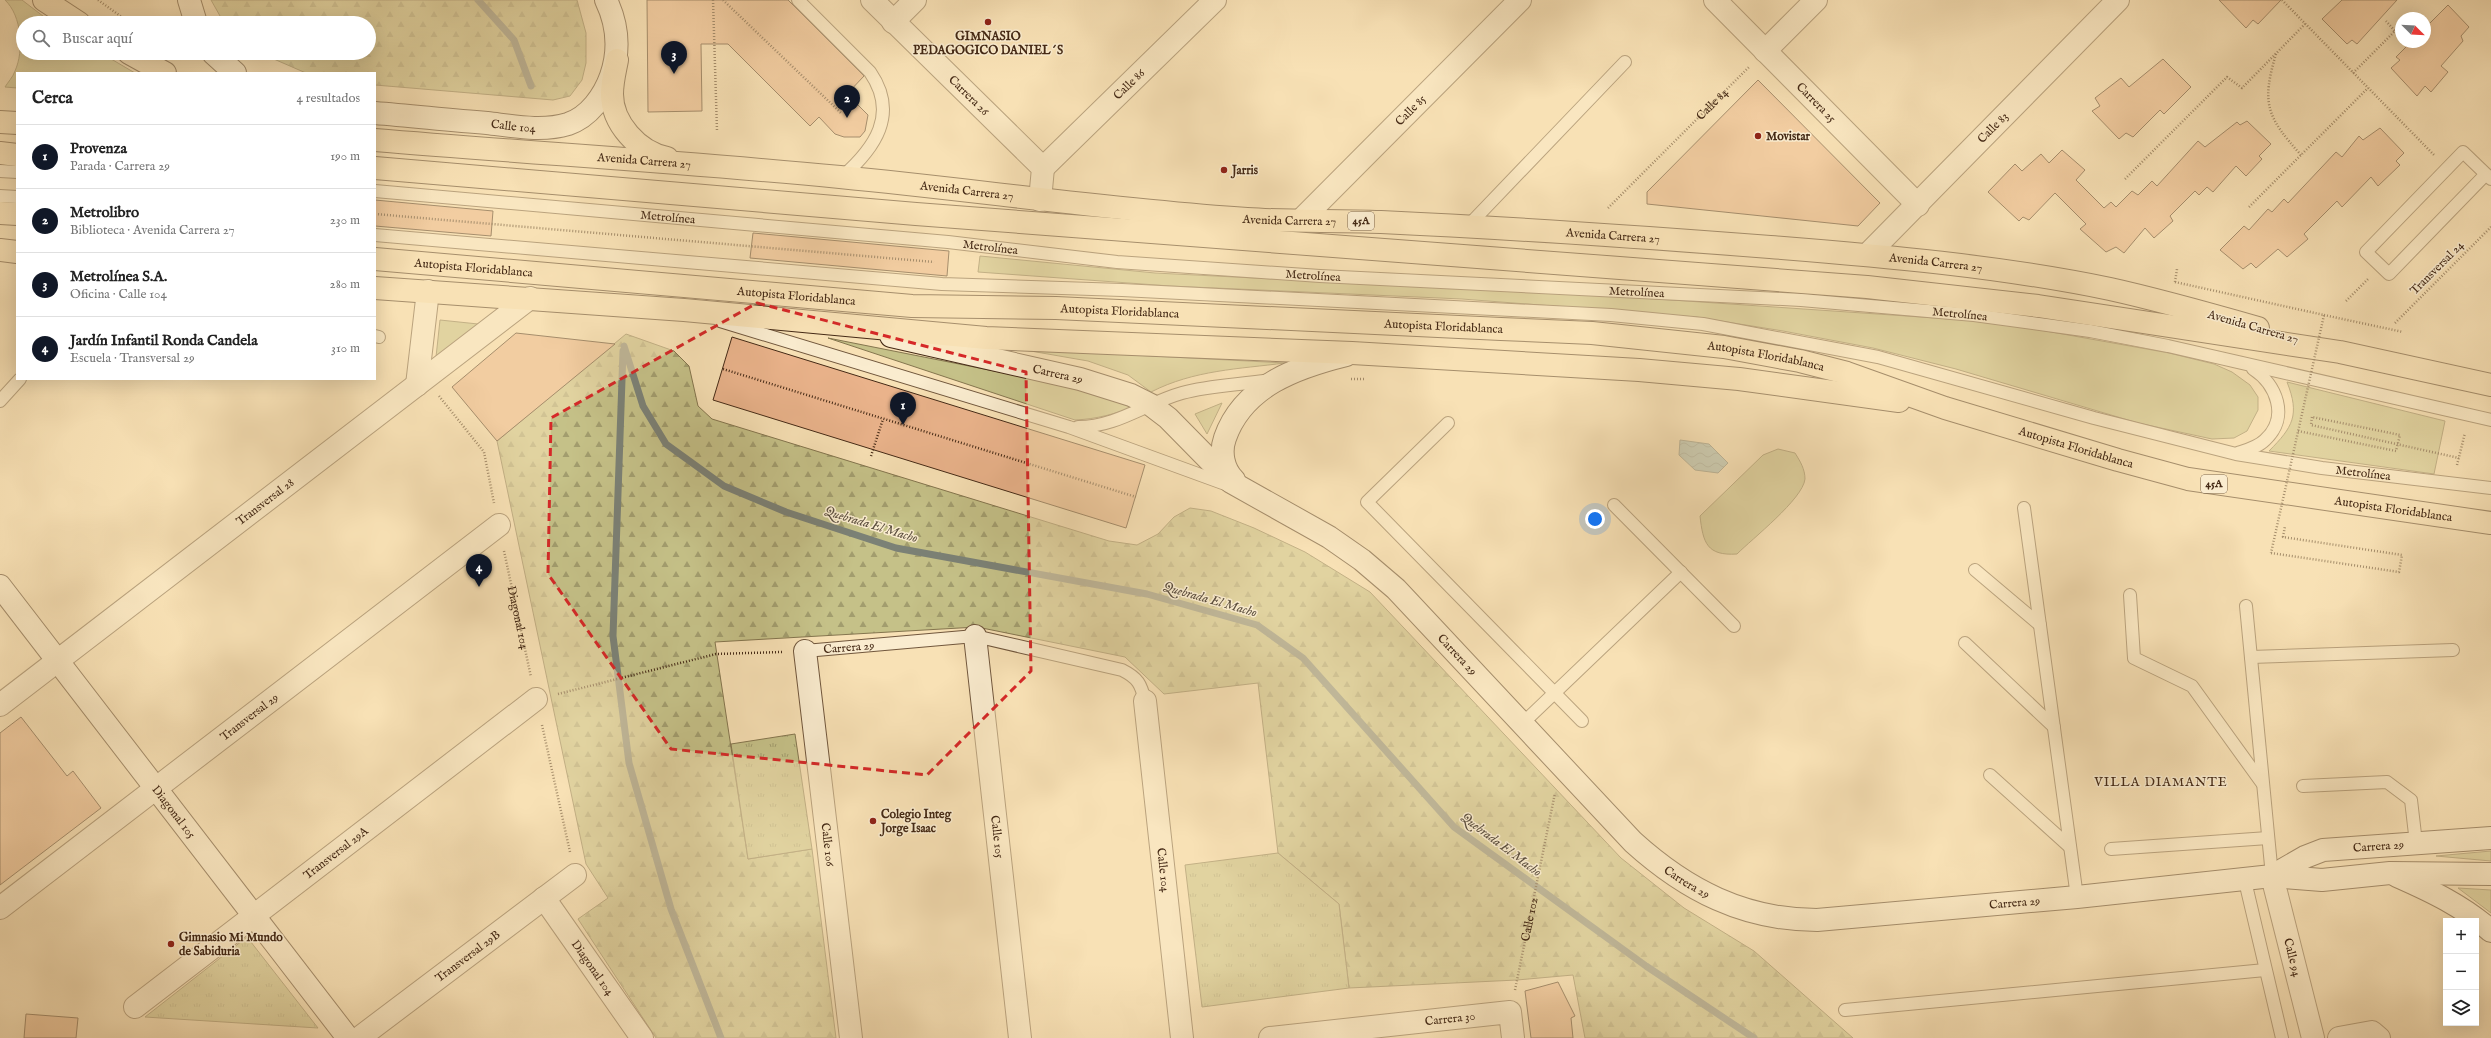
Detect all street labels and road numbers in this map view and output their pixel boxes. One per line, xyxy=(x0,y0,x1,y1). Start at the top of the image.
street label: Calle 86 xyxy=(1110,65,1148,103)
street label: Carrera 26 xyxy=(946,72,993,119)
street label: Carrera 25 xyxy=(1793,79,1840,126)
street label: Calle 84 xyxy=(1693,85,1731,123)
street label: Calle 85 xyxy=(1392,91,1429,129)
street label: Calle 83 xyxy=(1974,109,2011,146)
street label: Calle 104 xyxy=(490,116,536,135)
street label: Avenida Carrera 27 xyxy=(596,149,692,172)
street label: Avenida Carrera 27 xyxy=(918,178,1014,203)
street label: Metrolínea xyxy=(640,207,697,227)
street label: Avenida Carrera 27 xyxy=(1241,211,1336,228)
road number: 45A xyxy=(1348,212,1374,230)
street label: Avenida Carrera 27 xyxy=(1565,225,1660,246)
street label: Metrolínea xyxy=(962,236,1020,258)
street label: Transversal 24 xyxy=(2407,238,2467,298)
street label: Avenida Carrera 27 xyxy=(1887,250,1983,275)
street label: Autopista Floridablanca xyxy=(413,255,534,280)
street label: Metrolínea xyxy=(1285,266,1342,285)
street label: Autopista Floridablanca xyxy=(736,283,857,309)
street label: Metrolínea xyxy=(1609,283,1665,301)
street label: Autopista Floridablanca xyxy=(1059,301,1180,321)
street label: Metrolínea xyxy=(1932,304,1989,324)
street label: Avenida Carrera 27 xyxy=(2205,307,2300,347)
street label: Autopista Floridablanca xyxy=(1383,316,1504,337)
street label: Autopista Floridablanca xyxy=(1706,338,1827,375)
street label: Carrera 29 xyxy=(1031,361,1085,387)
street label: Autopista Floridablanca xyxy=(2016,423,2136,472)
street label: Metrolínea xyxy=(2335,462,2392,484)
street label: Transversal 28 xyxy=(233,474,297,529)
road number: 45A xyxy=(2201,475,2227,493)
street label: Autopista Floridablanca xyxy=(2333,493,2454,525)
street label: Diagonal 104 xyxy=(504,584,532,651)
street label: Carrera 29 xyxy=(1434,631,1480,678)
street label: Carrera 29 xyxy=(823,637,875,657)
street label: Transversal 29 xyxy=(217,690,281,744)
street label: Diagonal 105 xyxy=(149,782,199,842)
street label: Calle 105 xyxy=(988,814,1007,860)
street label: Calle 106 xyxy=(818,822,838,868)
street label: Transversal 29A xyxy=(300,823,372,882)
street label: Carrera 29 xyxy=(2352,837,2405,855)
street label: Calle 104 xyxy=(1154,847,1173,893)
street label: Carrera 29 xyxy=(1661,862,1712,902)
street label: Carrera 29 xyxy=(1989,893,2041,912)
street label: Calle 102 xyxy=(1518,896,1541,943)
street label: Transversal 29B xyxy=(432,927,503,985)
street label: Calle 94 xyxy=(2280,936,2305,979)
street label: Diagonal 104 xyxy=(568,937,617,999)
street label: Carrera 30 xyxy=(1424,1008,1476,1029)

